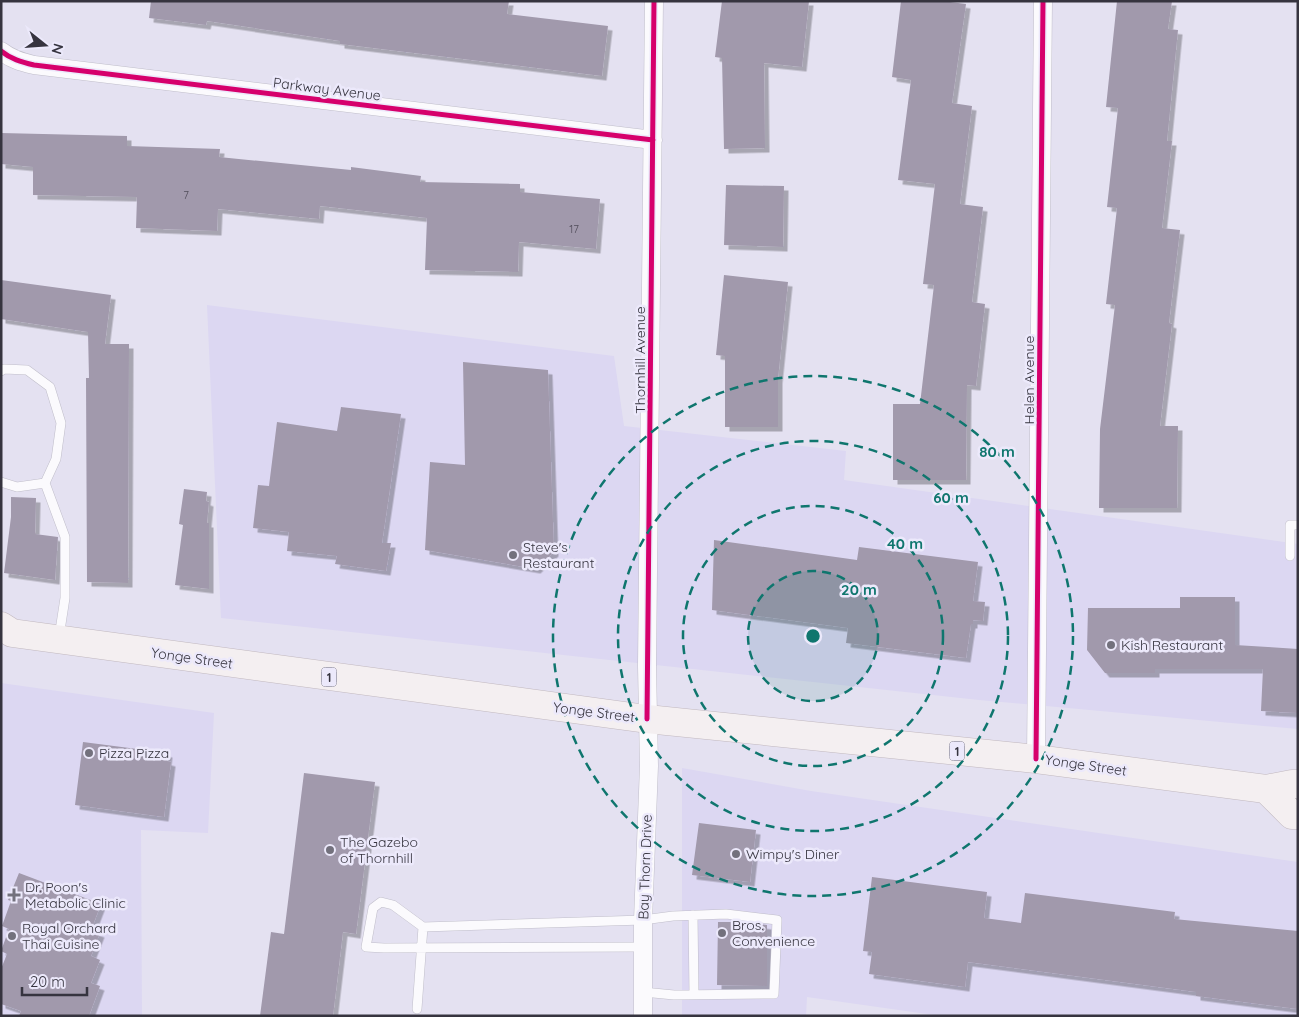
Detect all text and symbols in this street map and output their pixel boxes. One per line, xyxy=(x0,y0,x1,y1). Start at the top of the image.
north arrow xyxy=(20,20,70,70)
text: N xyxy=(47,41,68,56)
street label: Parkway Avenue xyxy=(272,73,382,105)
house number: 7 xyxy=(183,188,189,202)
house number: 17 xyxy=(569,222,579,236)
street label: Thornhill Avenue xyxy=(631,306,649,414)
street label: Helen Avenue xyxy=(1020,336,1038,424)
text: 80 m xyxy=(979,442,1015,461)
text: 60 m xyxy=(933,488,969,507)
text: 40 m xyxy=(887,534,923,553)
place label: Steve's Restaurant xyxy=(523,538,595,572)
marker: Steve's Restaurant xyxy=(507,549,519,561)
text: 20 m xyxy=(841,580,877,599)
centre of rings xyxy=(804,627,822,645)
place label: Kish Restaurant xyxy=(1121,636,1223,654)
marker: Kish Restaurant xyxy=(1105,639,1117,651)
street label: Yonge Street xyxy=(150,643,234,673)
road number: 1 xyxy=(322,668,336,686)
street label: Yonge Street xyxy=(552,698,636,726)
road number: 1 xyxy=(950,741,964,760)
place label: Pizza Pizza xyxy=(99,744,169,762)
marker: Pizza Pizza xyxy=(83,747,95,759)
street label: Yonge Street xyxy=(1044,750,1128,780)
street label: Bay Thorn Drive xyxy=(634,814,656,920)
place label: The Gazebo of Thornhill xyxy=(340,833,418,867)
marker: The Gazebo of Thornhill xyxy=(324,844,336,856)
place label: Wimpy's Diner xyxy=(746,845,840,863)
marker: Wimpy's Diner xyxy=(730,848,742,860)
place label: Dr. Poon's Metabolic Clinic xyxy=(25,878,126,912)
marker: Dr. Poon's Metabolic Clinic xyxy=(7,888,21,902)
place label: Bros. Convenience xyxy=(732,916,815,950)
place label: Royal Orchard Thai Cuisine xyxy=(22,919,116,953)
marker: Bros. Convenience xyxy=(716,927,728,939)
marker: Royal Orchard Thai Cuisine xyxy=(6,930,18,942)
scale bar xyxy=(22,964,88,996)
text: 20 m xyxy=(30,972,65,991)

